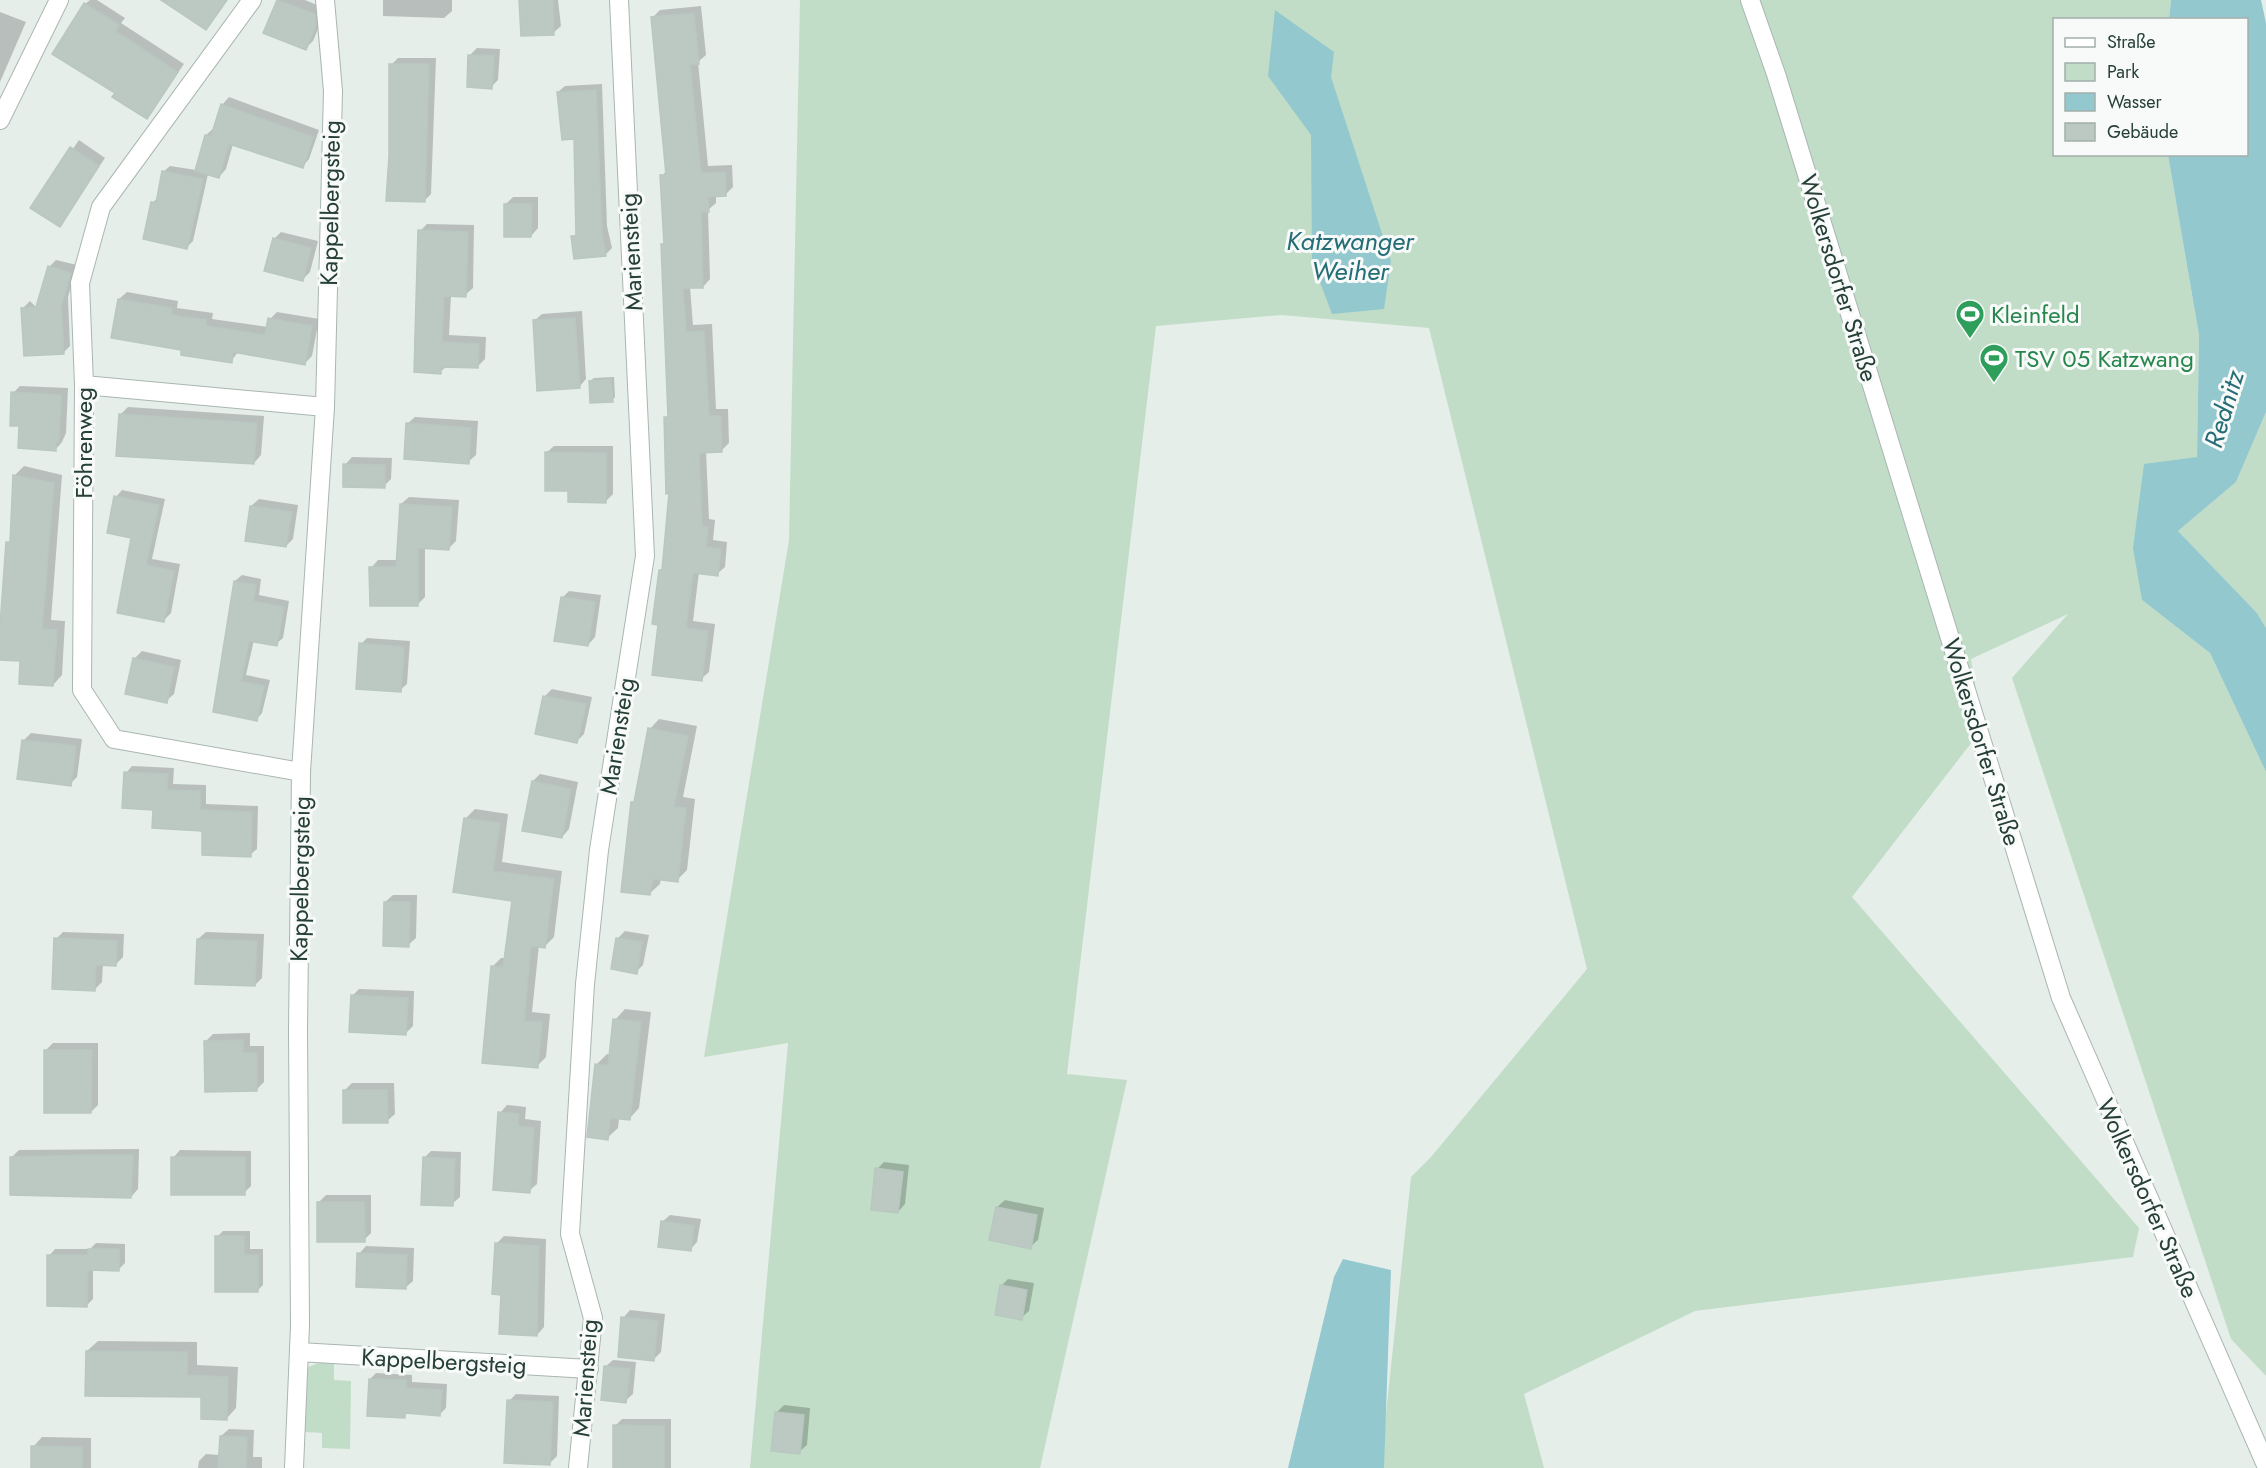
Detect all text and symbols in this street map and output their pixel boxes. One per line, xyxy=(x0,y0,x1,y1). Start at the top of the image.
legend xyxy=(2053,18,2248,156)
text: Straße xyxy=(2107,29,2155,55)
text: Park xyxy=(2107,59,2139,85)
text: Wasser xyxy=(2107,89,2162,115)
text: Gebäude xyxy=(2107,119,2178,145)
street label: Kappelbergsteig xyxy=(311,120,349,286)
street label: Wolkersdorfer Straße xyxy=(1791,170,1887,386)
street label: Mariensteig xyxy=(610,192,652,312)
water label: Katzwanger Weiher xyxy=(1286,222,1415,290)
place label: Kleinfeld xyxy=(1991,297,2080,332)
sports icon: Kleinfeld xyxy=(1954,298,1986,340)
place label: TSV 05 Katzwang xyxy=(2015,341,2194,376)
sports icon: TSV 05 Katzwang xyxy=(1978,342,2010,384)
water label: Rednitz xyxy=(2194,364,2254,452)
street label: Föhrenweg xyxy=(66,387,101,499)
street label: Wolkersdorfer Straße xyxy=(1934,634,2030,850)
street label: Mariensteig xyxy=(590,675,644,797)
street label: Kappelbergsteig xyxy=(281,796,319,962)
street label: Wolkersdorfer Straße xyxy=(2088,1093,2208,1303)
street label: Mariensteig xyxy=(563,1318,607,1438)
street label: Kappelbergsteig xyxy=(360,1339,528,1383)

